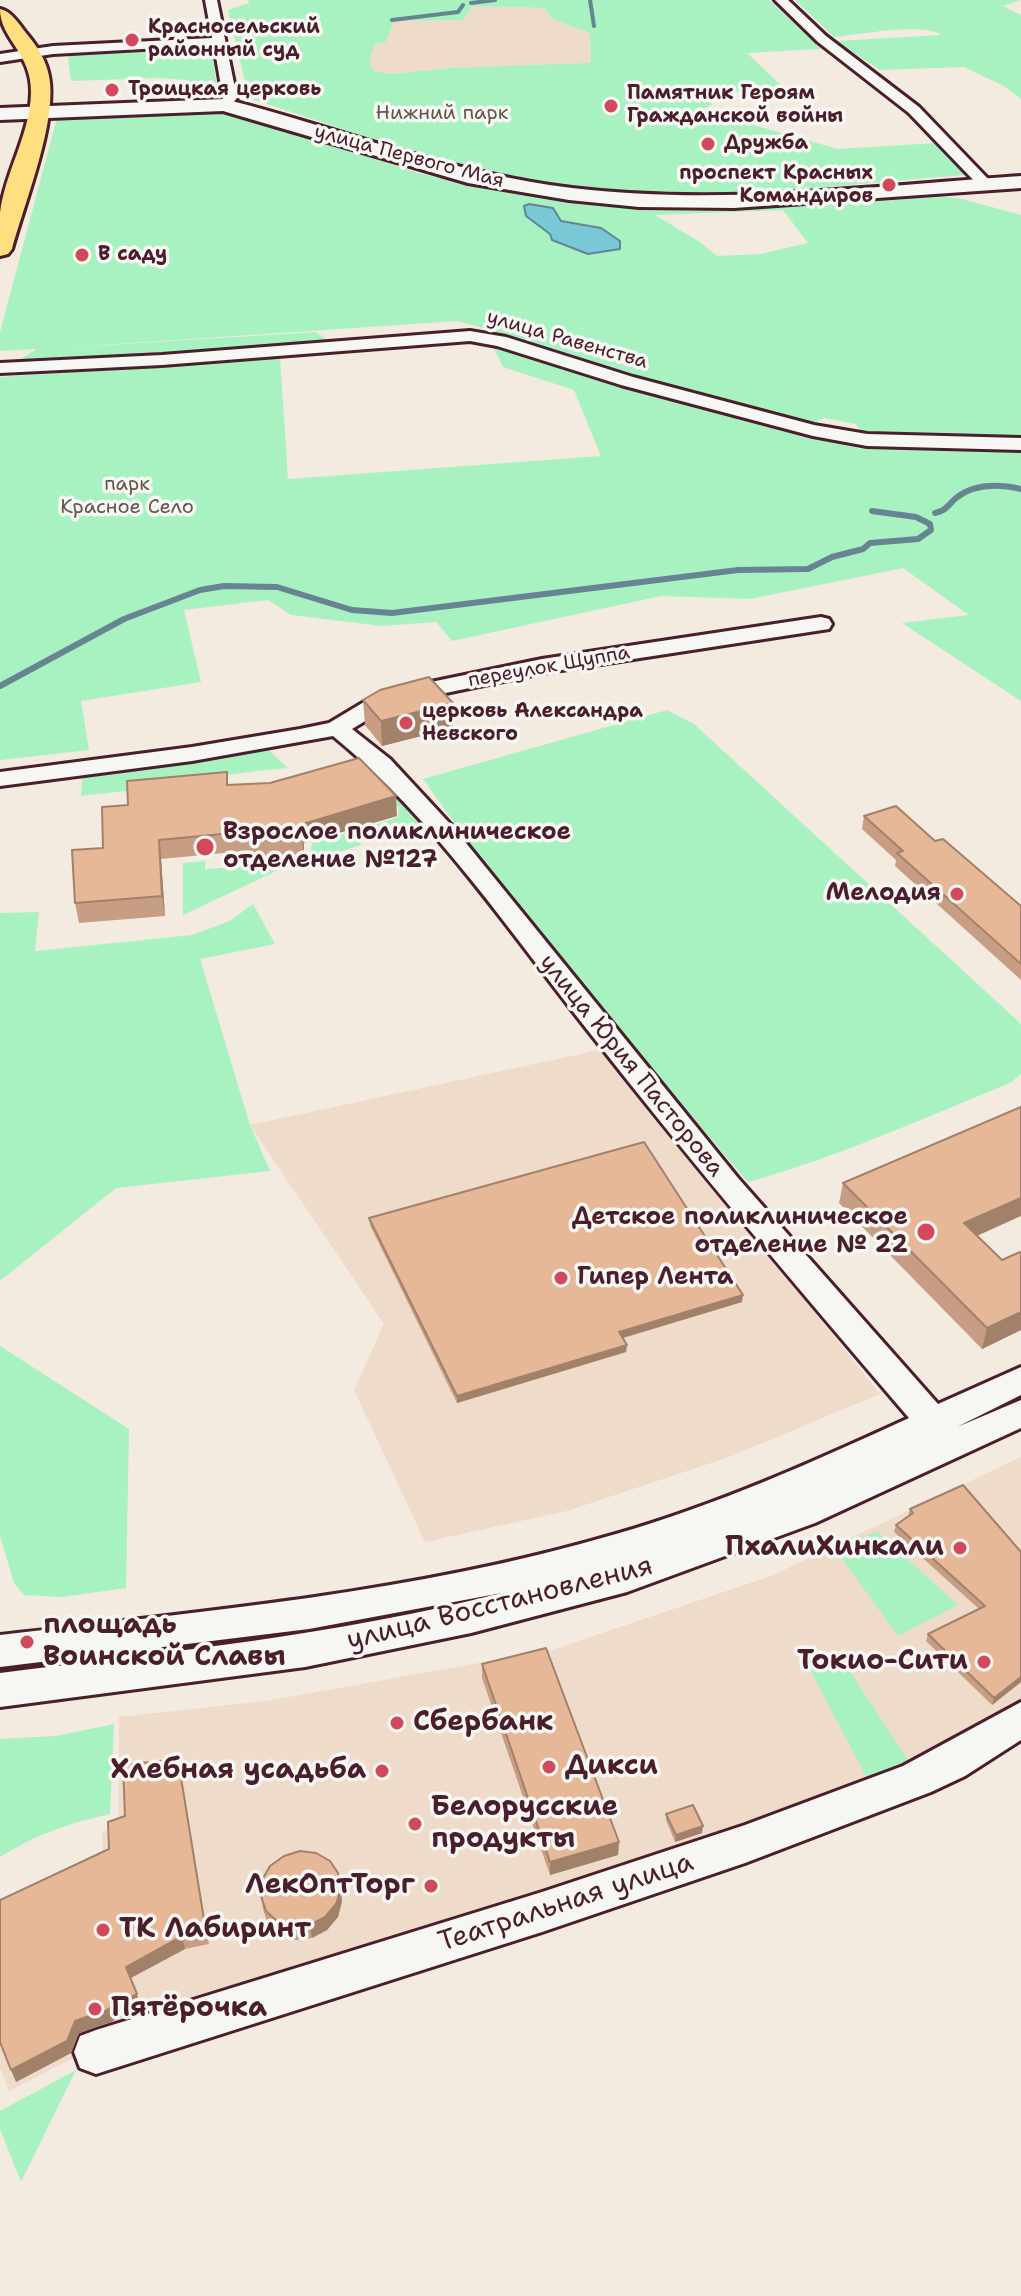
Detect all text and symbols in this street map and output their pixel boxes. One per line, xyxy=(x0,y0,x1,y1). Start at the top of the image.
place label: Красносельский районный суд xyxy=(148,16,320,63)
marker: Красносельский районный суд xyxy=(123,31,141,49)
place label: Троицкая церковь xyxy=(128,78,321,102)
marker: Троицкая церковь xyxy=(103,81,121,99)
place label: Памятник Героям Гражданской войны xyxy=(627,82,843,129)
marker: Памятник Героям Гражданской войны xyxy=(602,97,620,115)
park label: Нижний парк xyxy=(376,102,508,126)
street label: улица Первого Мая xyxy=(312,120,506,194)
place label: Дружба xyxy=(724,132,808,156)
marker: Дружба xyxy=(699,135,717,153)
place label: проспект Красных Командиров xyxy=(679,162,873,209)
marker: проспект Красных Командиров xyxy=(880,176,898,194)
place label: В саду xyxy=(98,243,167,267)
marker: В саду xyxy=(73,246,91,264)
street label: улица Равенства xyxy=(484,306,650,374)
park label: парк Красное Село xyxy=(60,473,194,520)
street label: переулок Щуппа xyxy=(466,641,632,693)
place label: церковь Александра Невского xyxy=(422,700,643,747)
marker: церковь Александра Невского xyxy=(397,714,415,732)
place label: Взрослое поликлиническое отделение №127 xyxy=(223,819,571,875)
marker: Взрослое поликлиническое отделение №127 xyxy=(194,836,216,858)
place label: Мелодия xyxy=(826,880,941,908)
marker: Мелодия xyxy=(948,885,966,903)
street label: улица Юрия Пасторова xyxy=(532,949,730,1183)
place label: Детское поликлиническое отделение № 22 xyxy=(572,1204,908,1260)
marker: Детское поликлиническое отделение № 22 xyxy=(915,1221,937,1243)
place label: Гипер Лента xyxy=(577,1264,733,1292)
marker: Гипер Лента xyxy=(552,1269,570,1287)
place label: ПхалиХинкали xyxy=(725,1531,944,1565)
marker: ПхалиХинкали xyxy=(951,1539,969,1557)
street label: улица Восстановления xyxy=(343,1550,657,1658)
place label: площадь Воинской Славы xyxy=(43,1609,286,1675)
marker: площадь Воинской Славы xyxy=(18,1633,36,1651)
place label: Токио-Сити xyxy=(797,1645,968,1679)
marker: Токио-Сити xyxy=(975,1653,993,1671)
place label: Сбербанк xyxy=(413,1706,553,1740)
marker: Сбербанк xyxy=(388,1714,406,1732)
place label: Дикси xyxy=(565,1750,658,1784)
place label: Хлебная усадьба xyxy=(111,1754,366,1788)
marker: Дикси xyxy=(540,1758,558,1776)
marker: Хлебная усадьба xyxy=(373,1762,391,1780)
place label: Белорусские продукты xyxy=(431,1791,618,1857)
marker: Белорусские продукты xyxy=(406,1815,424,1833)
street label: Театральная улица xyxy=(434,1846,698,1960)
place label: ЛекОптТорг xyxy=(245,1869,415,1903)
marker: ЛекОптТорг xyxy=(422,1877,440,1895)
place label: ТК Лабиринт xyxy=(119,1913,311,1947)
marker: ТК Лабиринт xyxy=(94,1921,112,1939)
place label: Пятёрочка xyxy=(111,1992,267,2026)
marker: Пятёрочка xyxy=(86,2000,104,2018)

